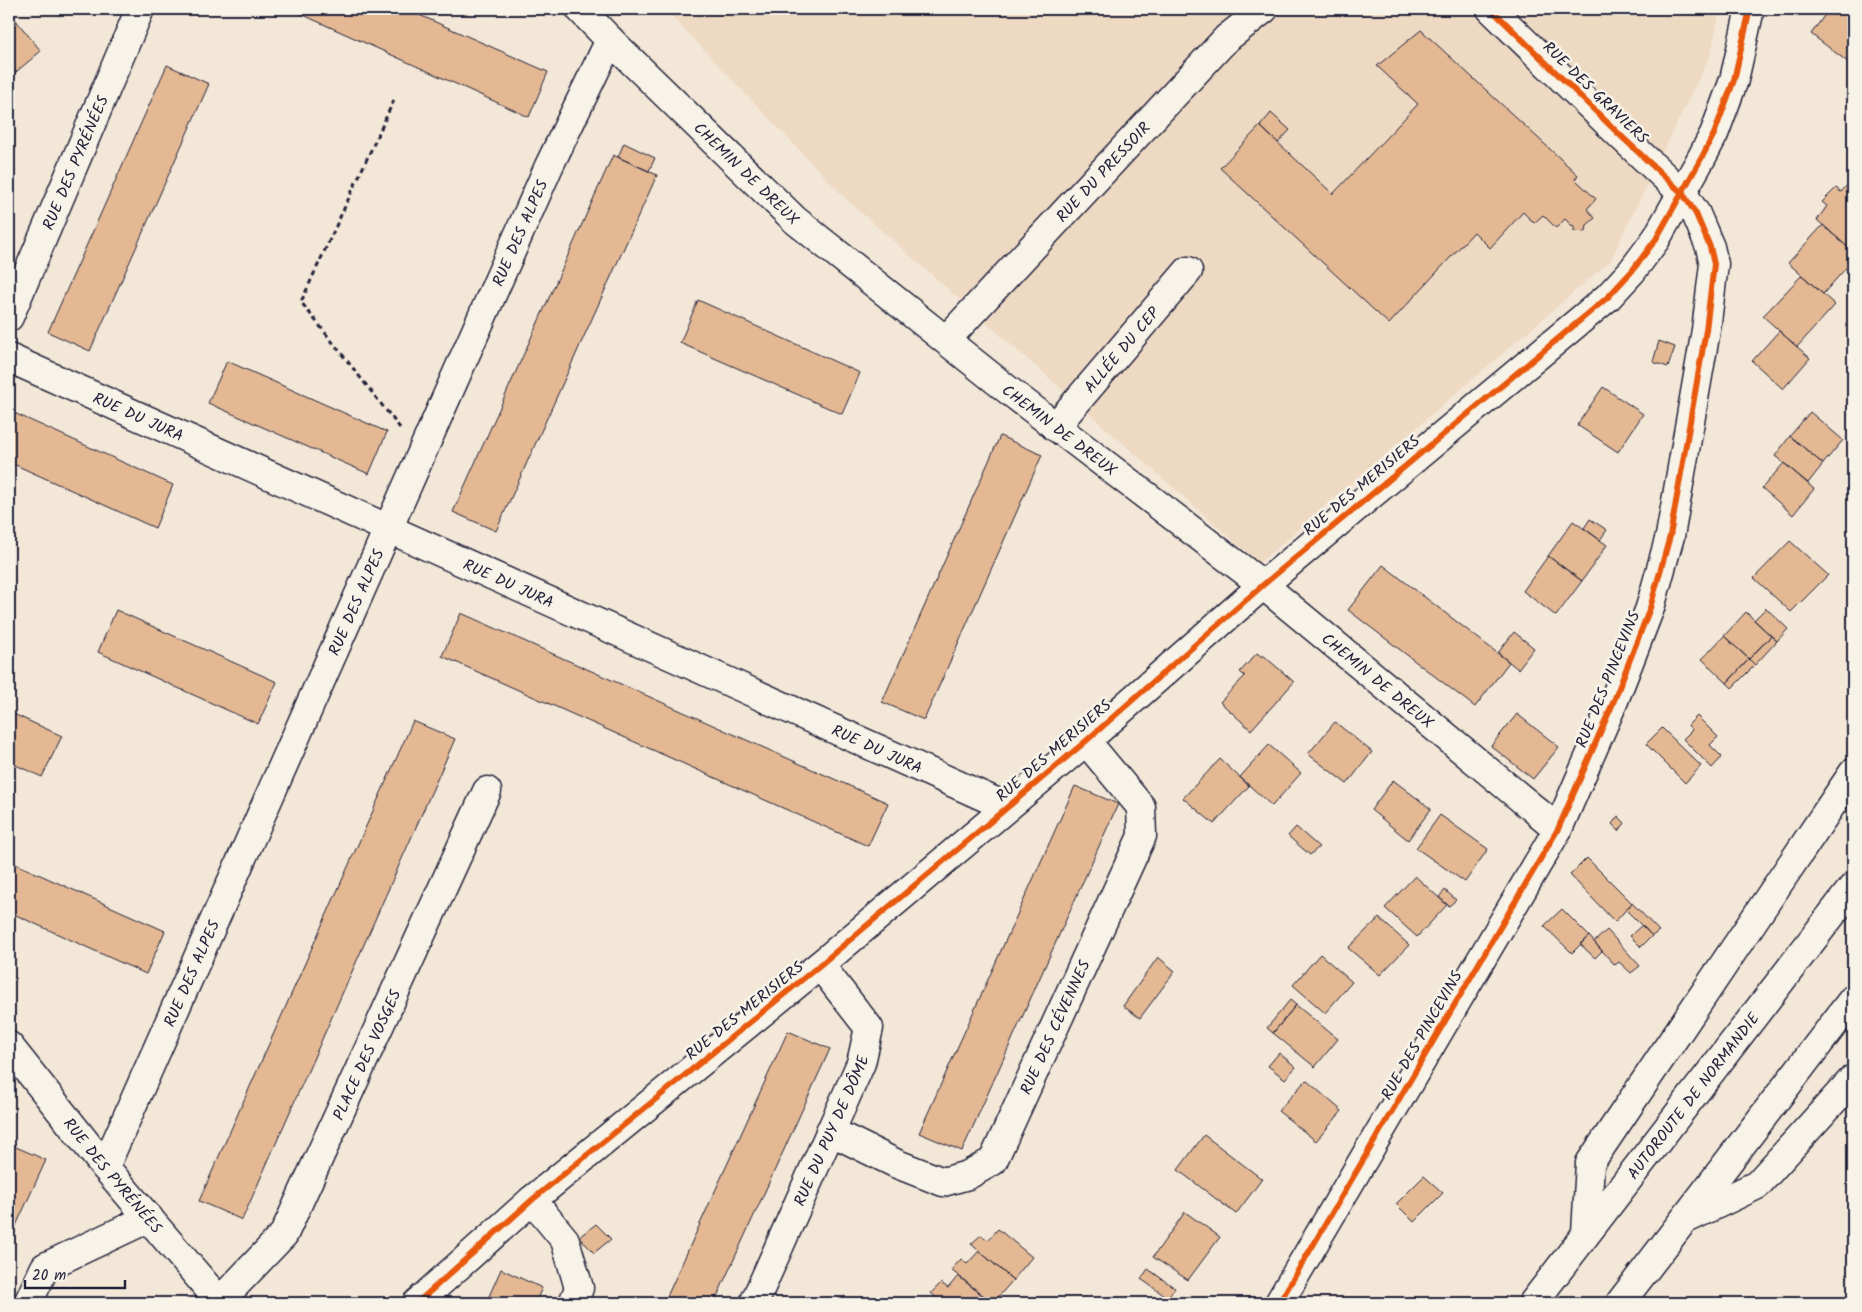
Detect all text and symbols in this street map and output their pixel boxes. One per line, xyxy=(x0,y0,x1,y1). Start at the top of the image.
street label: RUE DES GRAVIERS xyxy=(1536,36,1654,151)
street label: RUE DES PYRÉNÉES xyxy=(36,91,116,234)
street label: CHEMIN DE DREUX xyxy=(687,117,805,232)
street label: RUE DU PRESSOIR xyxy=(1050,117,1157,229)
street label: RUE DES ALPES xyxy=(486,176,556,291)
street label: ALLÉE DU CEP xyxy=(1078,302,1167,399)
street label: CHEMIN DE DREUX xyxy=(996,379,1123,484)
street label: RUE DU JURA xyxy=(88,386,188,449)
street label: RUE DES MERISIERS xyxy=(1298,429,1426,543)
street label: RUE DES ALPES xyxy=(322,545,392,660)
street label: RUE DU JURA xyxy=(459,553,558,616)
street label: RUE DES PINCEVINS xyxy=(1570,607,1647,752)
street label: CHEMIN DE DREUX xyxy=(1315,627,1439,736)
street label: RUE DES MERISIERS xyxy=(991,693,1118,809)
street label: RUE DU JURA xyxy=(827,719,926,781)
street label: RUE DES ALPES xyxy=(158,916,227,1031)
street label: RUE DES MERISIERS xyxy=(680,955,810,1067)
street label: RUE DES CÉVENNES xyxy=(1014,956,1098,1099)
street label: RUE DES PINCEVINS xyxy=(1375,966,1470,1105)
street label: PLACE DES VOSGES xyxy=(327,985,409,1125)
street label: AUTOROUTE DE NORMANDIE xyxy=(1622,1007,1767,1185)
street label: RUE DU PUY DE DÔME xyxy=(788,1052,877,1211)
street label: RUE DES PYRÉNÉES xyxy=(56,1113,168,1240)
scale bar xyxy=(25,1257,125,1289)
text: 20 m xyxy=(32,1264,66,1288)

